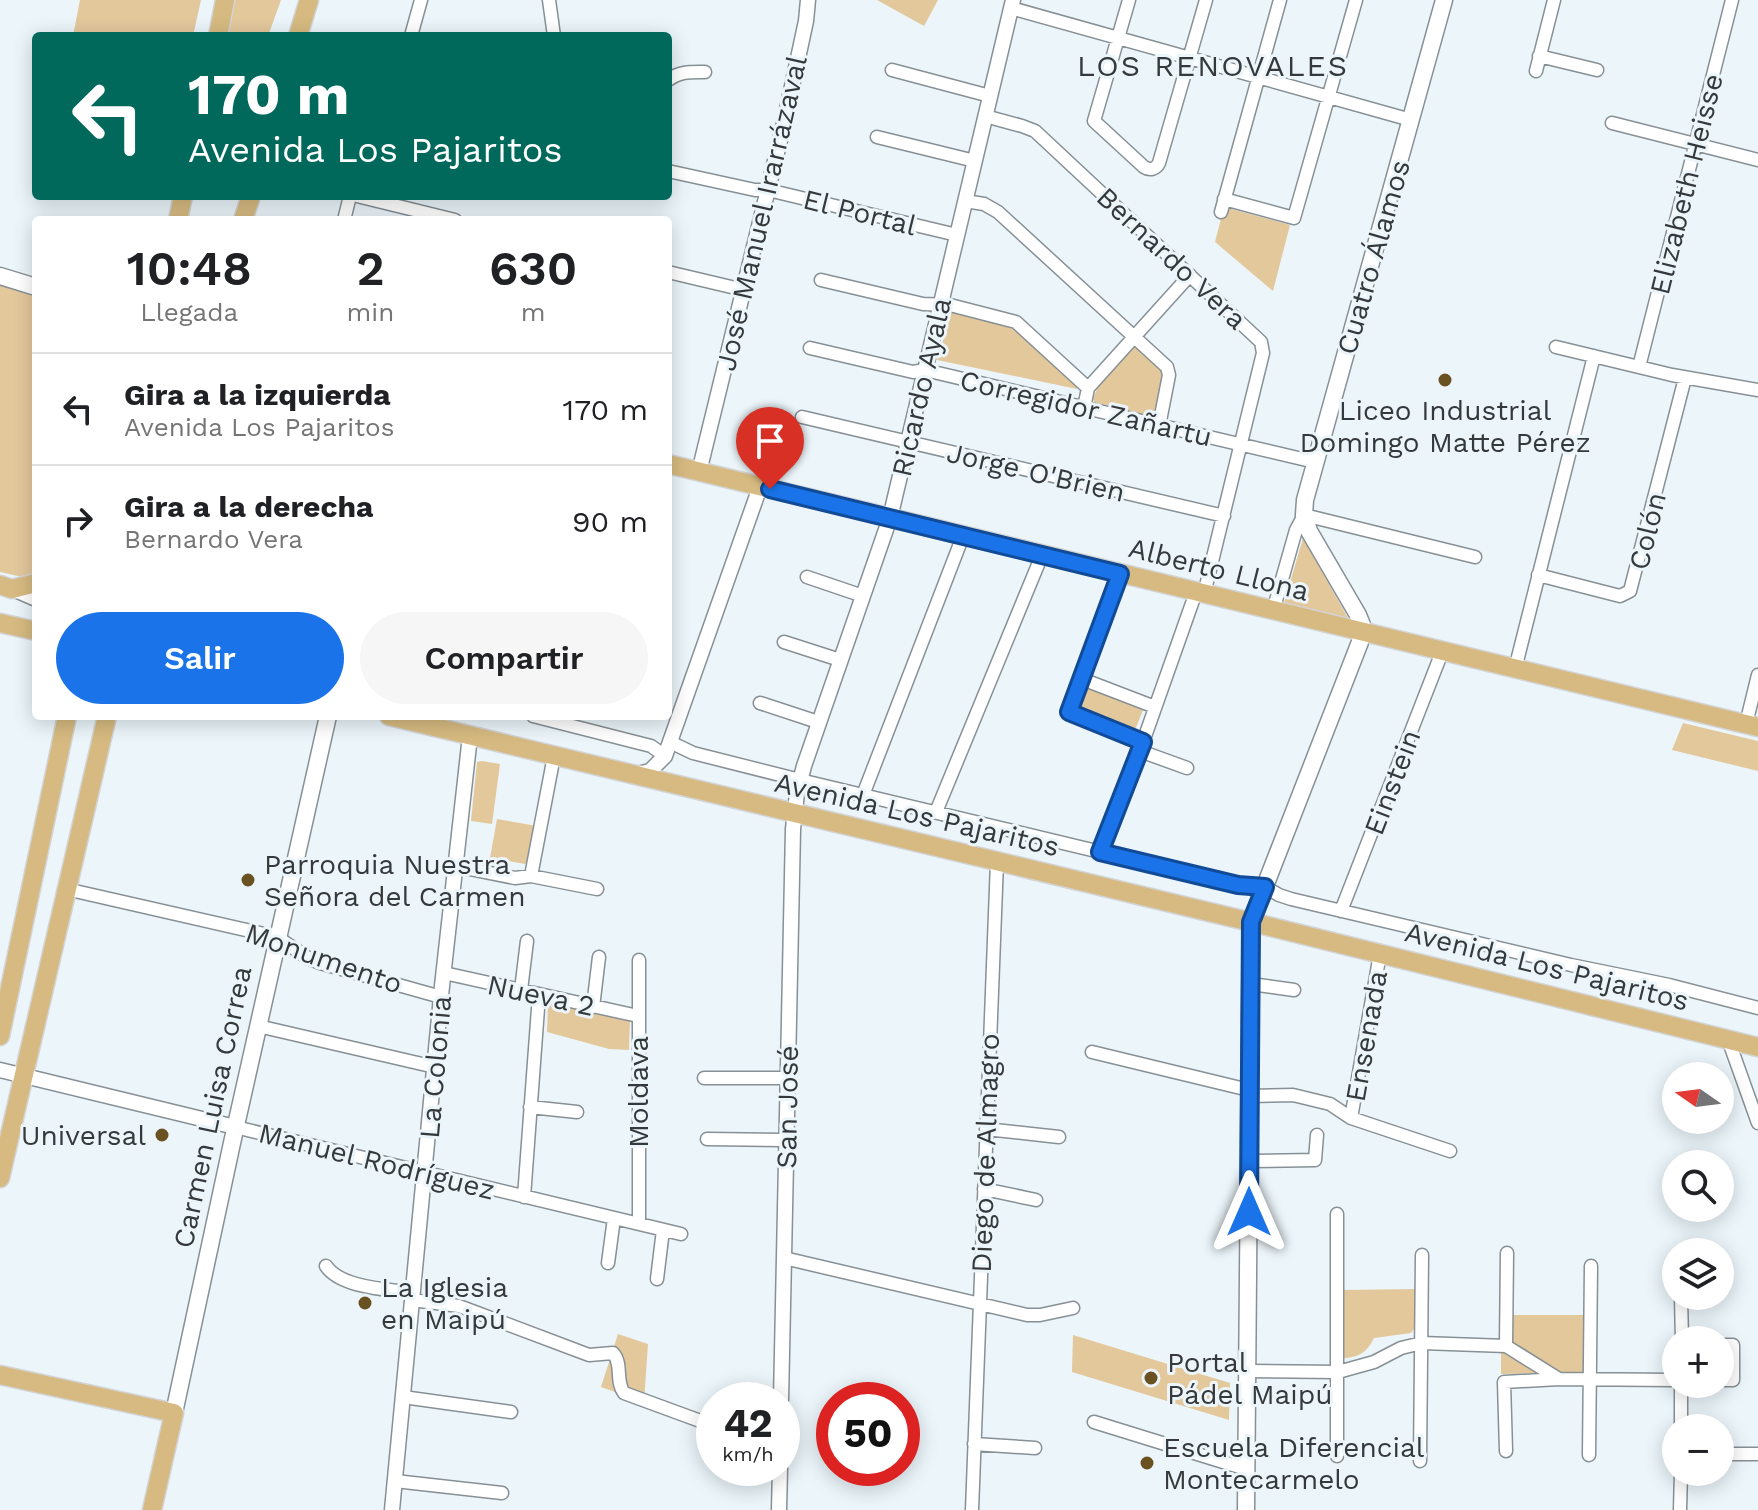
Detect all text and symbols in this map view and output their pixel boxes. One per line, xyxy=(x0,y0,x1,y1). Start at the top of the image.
district label: LOS RENOVALES xyxy=(1077,48,1349,83)
street label: José Manuel Irarrázaval xyxy=(709,52,814,374)
text: 170 m xyxy=(188,62,350,128)
icon: left xyxy=(56,64,160,168)
street label: Elizabeth Heisse xyxy=(1643,70,1730,298)
text: Avenida Los Pajaritos xyxy=(188,129,562,171)
street label: Cuatro Álamos xyxy=(1330,156,1417,358)
street label: Bernardo Vera xyxy=(1090,181,1254,336)
street label: El Portal xyxy=(800,183,920,243)
text: 10:48 xyxy=(127,240,252,297)
text: 2 xyxy=(356,240,385,297)
text: 630 xyxy=(489,240,577,297)
street label: Ricardo Ayala xyxy=(885,294,958,480)
text: Llegada xyxy=(140,297,238,327)
text: min xyxy=(347,297,394,327)
text: m xyxy=(521,297,546,327)
street label: Corregidor Zañartu xyxy=(957,363,1215,454)
marker: Liceo Industrial Domingo Matte Pérez xyxy=(1436,371,1454,389)
text: Gira a la izquierda xyxy=(124,377,391,412)
icon: left xyxy=(56,387,100,431)
text: 170 m xyxy=(563,392,648,427)
place label: Liceo Industrial Domingo Matte Pérez xyxy=(1299,394,1591,459)
pin xyxy=(736,407,804,489)
text: Avenida Los Pajaritos xyxy=(124,412,394,442)
icon: arrive xyxy=(748,419,792,463)
street label: Jorge O'Brien xyxy=(944,436,1128,509)
text: Gira a la derecha xyxy=(124,489,373,524)
street label: Colón xyxy=(1622,489,1673,573)
icon: right xyxy=(56,499,100,543)
text: 90 m xyxy=(572,504,648,539)
text: Bernardo Vera xyxy=(124,524,303,554)
street label: Alberto Llona xyxy=(1125,531,1313,608)
button: Salir xyxy=(56,612,344,704)
button: Compartir xyxy=(360,612,648,704)
street label: Einstein xyxy=(1357,725,1428,839)
street label: Avenida Los Pajaritos xyxy=(771,766,1062,863)
place label: Parroquia Nuestra Señora del Carmen xyxy=(264,848,526,913)
marker: Parroquia Nuestra Señora del Carmen xyxy=(239,871,257,889)
street label: Avenida Los Pajaritos xyxy=(1402,915,1692,1018)
street label: Monumento xyxy=(241,916,407,1001)
street label: Carmen Luisa Correa xyxy=(166,963,259,1251)
street label: Nueva 2 xyxy=(484,968,597,1023)
street label: Ensenada xyxy=(1339,968,1394,1104)
street label: La Colonia xyxy=(413,994,458,1140)
street label: Diego de Almagro xyxy=(965,1033,1006,1273)
street label: Moldava xyxy=(622,1036,655,1148)
street label: San José xyxy=(770,1045,805,1169)
north arrow xyxy=(1662,1062,1734,1134)
map controls xyxy=(1662,1062,1734,1486)
street label: Manuel Rodríguez xyxy=(255,1116,498,1207)
place label: Universal xyxy=(21,1119,146,1152)
marker: Universal xyxy=(153,1126,171,1144)
button: search xyxy=(1662,1150,1734,1222)
position arrow xyxy=(1207,1170,1291,1254)
button: layers xyxy=(1662,1238,1734,1310)
place label: La Iglesia en Maipú xyxy=(381,1271,508,1336)
marker: La Iglesia en Maipú xyxy=(356,1294,374,1312)
button: + xyxy=(1662,1326,1734,1398)
place label: Portal Pádel Maipú xyxy=(1167,1346,1333,1411)
marker: Portal Pádel Maipú xyxy=(1142,1369,1160,1387)
speed limit sign: 50 xyxy=(816,1382,920,1486)
text: 42 xyxy=(723,1400,773,1447)
button: − xyxy=(1662,1414,1734,1486)
place label: Escuela Diferencial Montecarmelo xyxy=(1163,1431,1425,1496)
text: km/h xyxy=(722,1442,774,1466)
marker: Escuela Diferencial Montecarmelo xyxy=(1138,1454,1156,1472)

